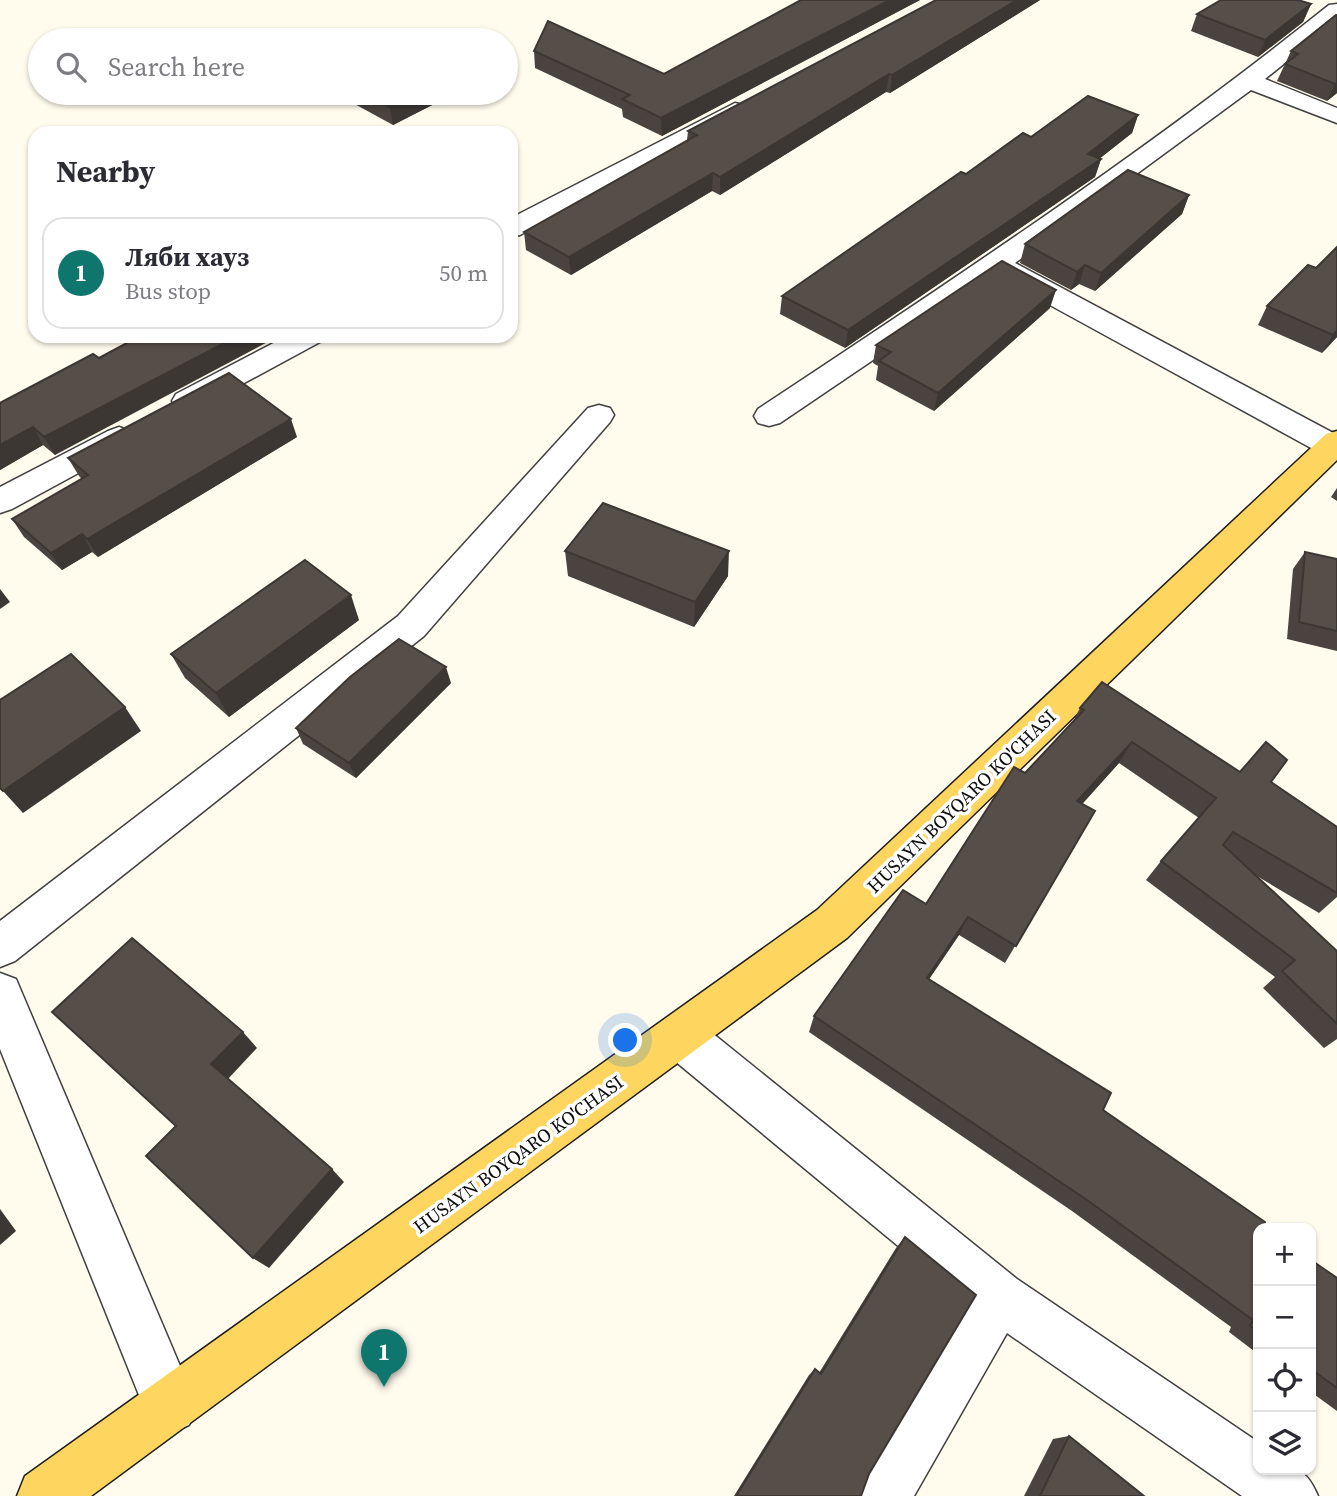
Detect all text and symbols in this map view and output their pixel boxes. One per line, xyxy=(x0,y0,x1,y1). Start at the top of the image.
search box xyxy=(28,28,518,105)
icon: search xyxy=(52,48,90,86)
text: Search here xyxy=(108,49,245,85)
text: Nearby xyxy=(56,151,155,192)
text: Ляби хауз xyxy=(125,239,249,275)
text: 1 xyxy=(75,257,87,289)
text: 50 m xyxy=(439,257,488,289)
text: Bus stop xyxy=(125,275,211,307)
street label: HUSAYN BOYQARO KO'CHASI xyxy=(861,704,1061,898)
your location xyxy=(608,1023,642,1057)
street label: HUSAYN BOYQARO KO'CHASI xyxy=(408,1069,628,1239)
map controls xyxy=(1253,1223,1316,1475)
button: + xyxy=(1253,1223,1316,1286)
button: − xyxy=(1253,1286,1316,1349)
pin: 1 xyxy=(361,1329,407,1387)
button: locate xyxy=(1253,1349,1316,1412)
button: layers xyxy=(1253,1412,1316,1475)

